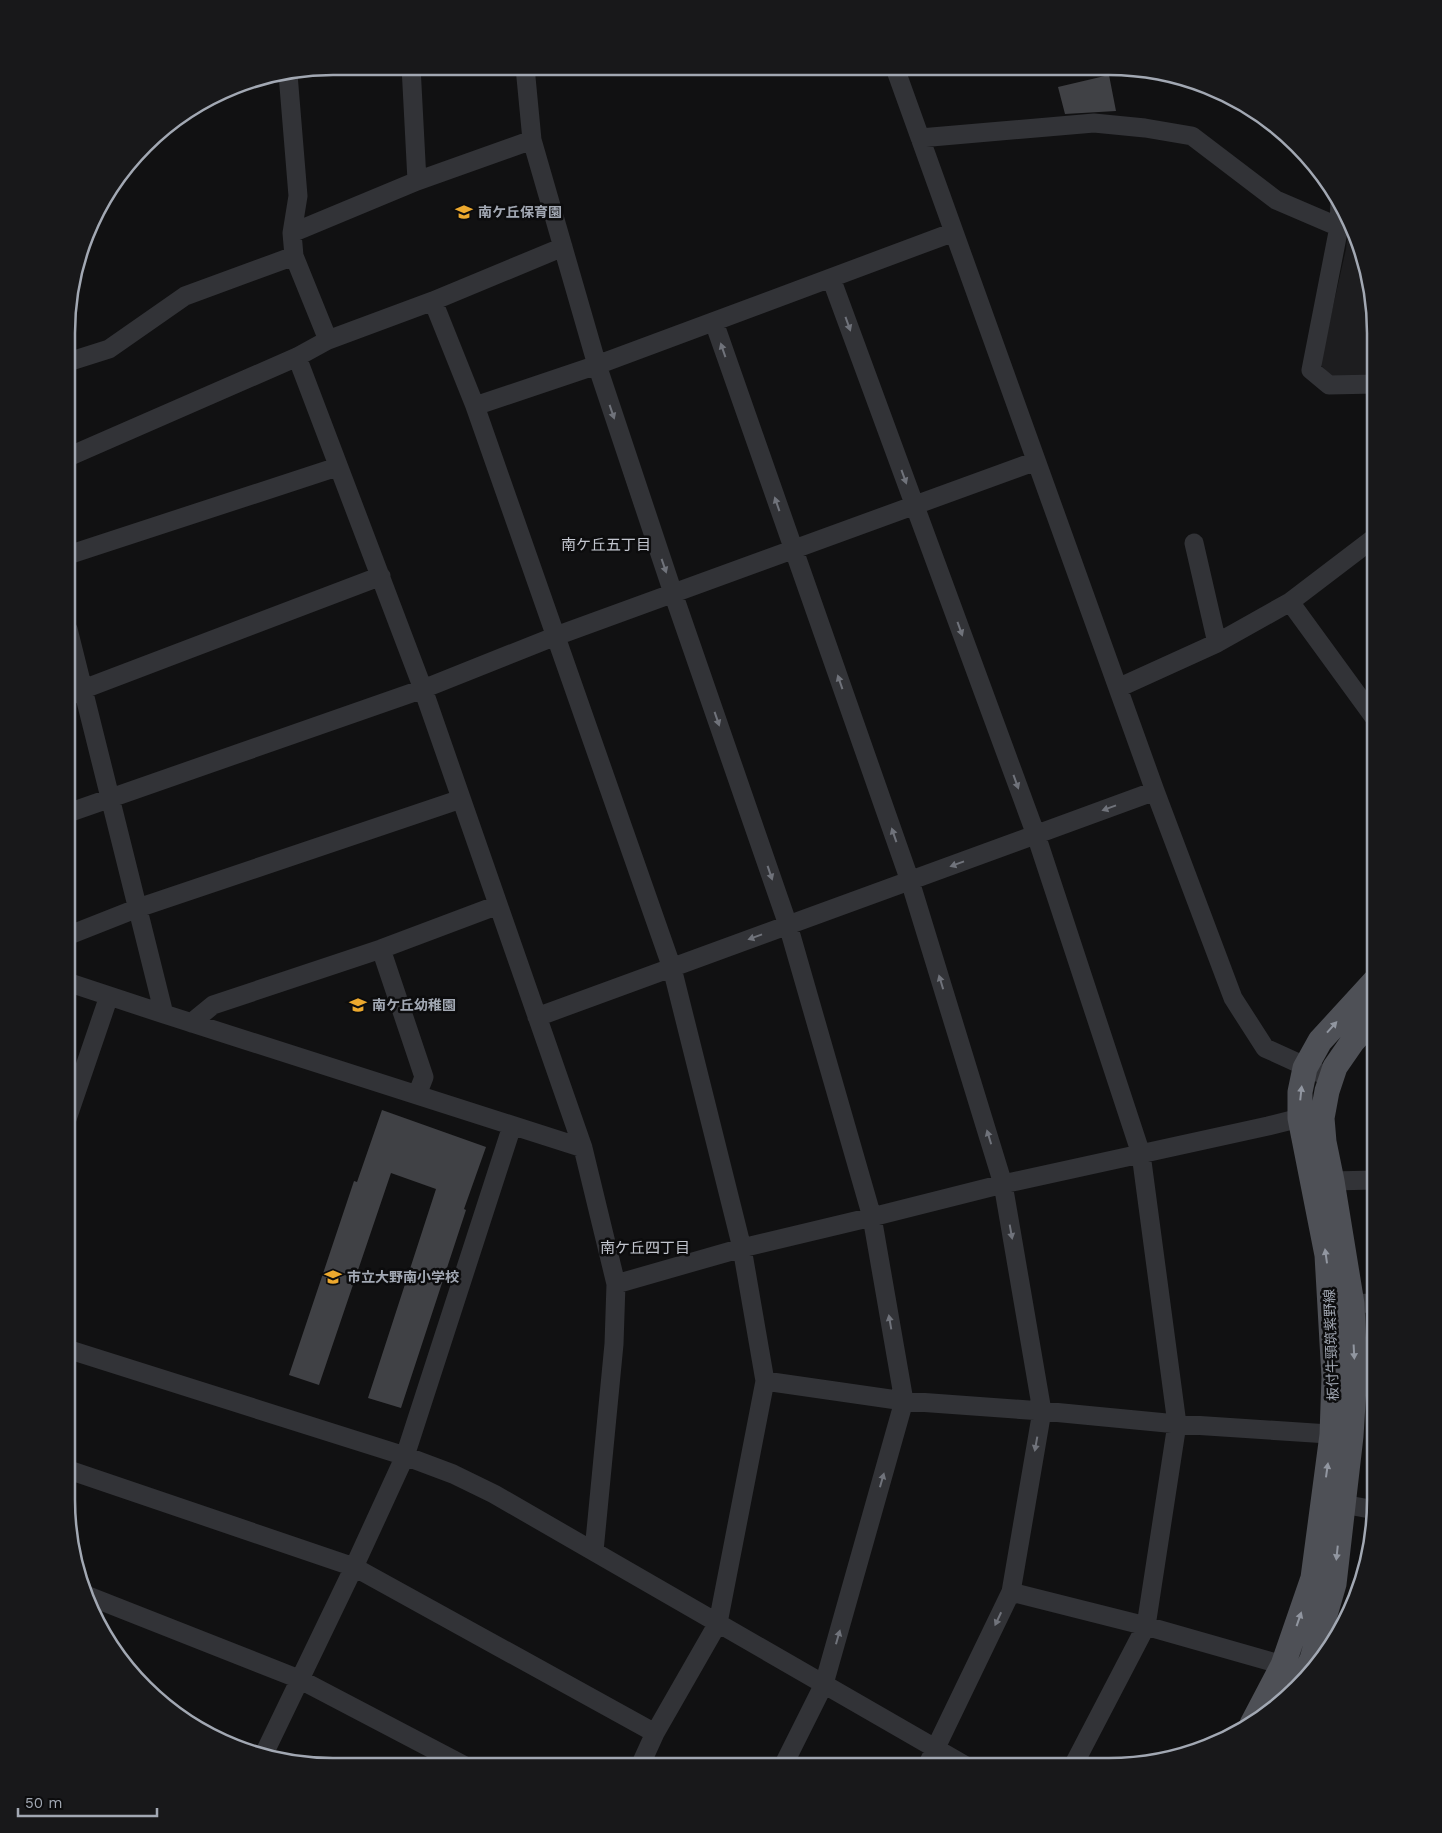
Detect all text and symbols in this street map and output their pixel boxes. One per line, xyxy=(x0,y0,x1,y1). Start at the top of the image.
school or university icon: 南ケ丘保育園 xyxy=(454,202,474,222)
place label: 南ケ丘保育園 xyxy=(478,204,562,220)
one-way arrow xyxy=(844,317,852,332)
one-way arrow xyxy=(719,342,727,357)
one-way arrow xyxy=(609,404,617,419)
one-way arrow xyxy=(901,469,908,484)
one-way arrow xyxy=(773,496,780,511)
district label: 南ケ丘五丁目 xyxy=(561,536,651,554)
one-way arrow xyxy=(661,558,668,573)
one-way arrow xyxy=(956,622,964,637)
one-way arrow xyxy=(836,674,843,689)
one-way arrow xyxy=(714,712,721,727)
one-way arrow xyxy=(1013,774,1020,789)
one-way arrow xyxy=(1102,805,1117,812)
one-way arrow xyxy=(890,827,898,842)
one-way arrow xyxy=(949,860,964,868)
one-way arrow xyxy=(766,866,774,881)
one-way arrow xyxy=(747,933,762,941)
one-way arrow xyxy=(937,974,945,989)
school or university icon: 南ケ丘幼稚園 xyxy=(348,995,368,1015)
place label: 南ケ丘幼稚園 xyxy=(372,997,456,1013)
one-way arrow xyxy=(1326,1022,1338,1034)
one-way arrow xyxy=(1297,1084,1305,1100)
one-way arrow xyxy=(984,1129,992,1144)
one-way arrow xyxy=(1008,1224,1016,1240)
district label: 南ケ丘四丁目 xyxy=(600,1239,690,1257)
one-way arrow xyxy=(1322,1247,1330,1263)
school or university icon: 市立大野南小学校 xyxy=(323,1267,343,1287)
place label: 市立大野南小学校 xyxy=(347,1269,459,1285)
street label: 板付牛頸筑紫野線 xyxy=(1321,1289,1341,1401)
one-way arrow xyxy=(886,1314,894,1330)
one-way arrow xyxy=(1351,1345,1359,1361)
one-way arrow xyxy=(1032,1436,1040,1452)
one-way arrow xyxy=(1323,1462,1331,1478)
one-way arrow xyxy=(878,1473,886,1488)
one-way arrow xyxy=(1333,1545,1341,1561)
one-way arrow xyxy=(1295,1611,1303,1626)
one-way arrow xyxy=(994,1612,1002,1626)
one-way arrow xyxy=(834,1629,842,1644)
scale bar xyxy=(18,1786,156,1818)
text: 50 m xyxy=(25,1794,62,1812)

